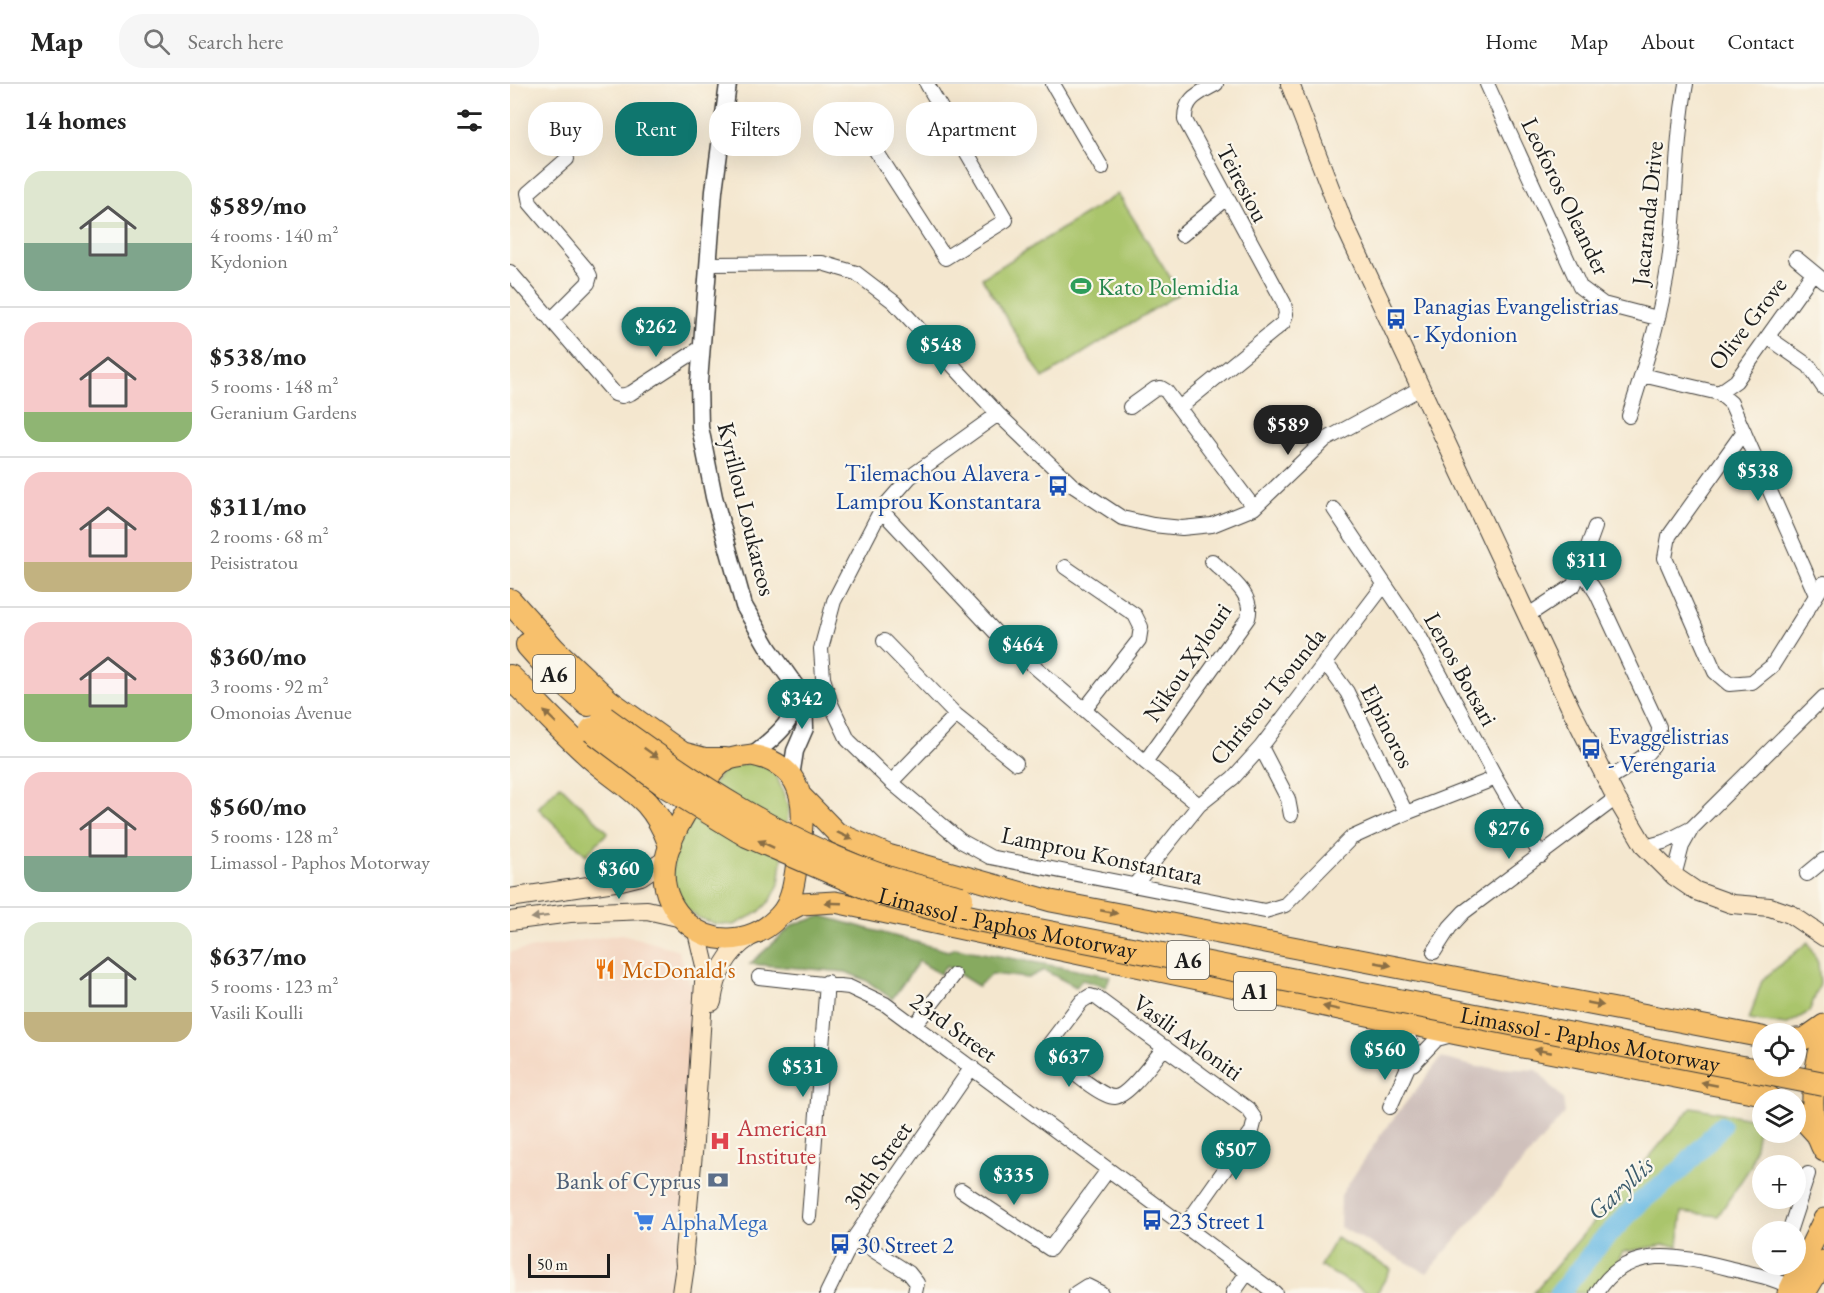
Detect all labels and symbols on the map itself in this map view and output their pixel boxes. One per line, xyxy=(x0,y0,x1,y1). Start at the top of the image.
street label: Leoforos Oleander xyxy=(1514,112,1618,280)
street label: Teiresiou xyxy=(1210,138,1277,228)
street label: Jacaranda Drive xyxy=(1624,139,1670,289)
street label: Olive Grove xyxy=(1701,270,1793,376)
place label: Kato Polemidia xyxy=(1098,271,1239,302)
sports icon: Kato Polemidia xyxy=(1069,274,1093,298)
place label: Panagias Evangelistrias - Kydonion xyxy=(1413,290,1619,349)
pin: $262 xyxy=(620,307,692,358)
bus stop icon: Panagias Evangelistrias - Kydonion xyxy=(1384,307,1408,331)
pin: $548 xyxy=(905,325,977,376)
pin: $589 xyxy=(1252,405,1324,456)
street label: Kyrillou Loukareos xyxy=(710,419,784,599)
pin: $538 xyxy=(1722,451,1794,502)
place label: Tilemachou Alavera - Lamprou Konstantara xyxy=(836,457,1041,516)
bus stop icon: Tilemachou Alavera - Lamprou Konstantara xyxy=(1046,474,1070,498)
pin: $311 xyxy=(1551,541,1623,592)
street label: Nikou Xylouri xyxy=(1136,597,1238,727)
street label: Lenos Botsari xyxy=(1417,607,1505,731)
street label: Christou Tsounda xyxy=(1202,621,1332,771)
pin: $464 xyxy=(987,625,1059,676)
road number: A6 xyxy=(533,655,575,693)
pin: $342 xyxy=(766,679,838,730)
street label: Elpinoros xyxy=(1354,679,1422,773)
one-way arrow xyxy=(543,710,558,724)
place label: Evaggelistrias - Verengaria xyxy=(1608,720,1729,779)
bus stop icon: Evaggelistrias - Verengaria xyxy=(1579,737,1603,761)
one-way arrow xyxy=(643,747,659,759)
pin: $276 xyxy=(1473,809,1545,860)
street label: Lamprou Konstantara xyxy=(998,819,1206,892)
one-way arrow xyxy=(837,832,854,841)
one-way arrow xyxy=(758,839,775,848)
pin: $360 xyxy=(583,849,655,900)
street label: Limassol - Paphos Motorway xyxy=(875,878,1141,965)
one-way arrow xyxy=(823,899,842,908)
one-way arrow xyxy=(1099,908,1118,917)
one-way arrow xyxy=(530,912,549,922)
road number: A6 xyxy=(1167,941,1209,979)
place label: McDonald's xyxy=(622,954,736,985)
restaurant icon: McDonald's xyxy=(593,957,617,981)
one-way arrow xyxy=(1373,960,1392,969)
road number: A1 xyxy=(1234,972,1276,1010)
street label: 23rd Street xyxy=(904,985,1004,1069)
street label: Vasili Avloniti xyxy=(1127,987,1249,1087)
street label: Limassol - Paphos Motorway xyxy=(1458,998,1724,1079)
one-way arrow xyxy=(1586,1000,1605,1009)
one-way arrow xyxy=(1322,1002,1341,1012)
pin: $560 xyxy=(1349,1030,1421,1081)
pin: $637 xyxy=(1033,1037,1105,1088)
one-way arrow xyxy=(1533,1046,1552,1055)
pin: $531 xyxy=(767,1047,839,1098)
one-way arrow xyxy=(1700,1079,1719,1088)
place label: American Institute xyxy=(736,1112,828,1171)
street label: 30th Street xyxy=(835,1115,919,1215)
hospital icon: American Institute xyxy=(708,1129,732,1153)
pin: $507 xyxy=(1200,1130,1272,1181)
water label: Garyllis xyxy=(1579,1148,1661,1228)
pin: $335 xyxy=(978,1155,1050,1206)
place label: Bank of Cyprus xyxy=(556,1165,701,1196)
bank icon: Bank of Cyprus xyxy=(706,1168,730,1192)
place label: 23 Street 1 xyxy=(1169,1205,1266,1236)
place label: AlphaMega xyxy=(660,1206,768,1237)
bus stop icon: 23 Street 1 xyxy=(1140,1208,1164,1232)
supermarket icon: AlphaMega xyxy=(632,1209,656,1233)
place label: 30 Street 2 xyxy=(857,1229,954,1260)
bus stop icon: 30 Street 2 xyxy=(828,1232,852,1256)
scale bar xyxy=(528,1251,610,1278)

